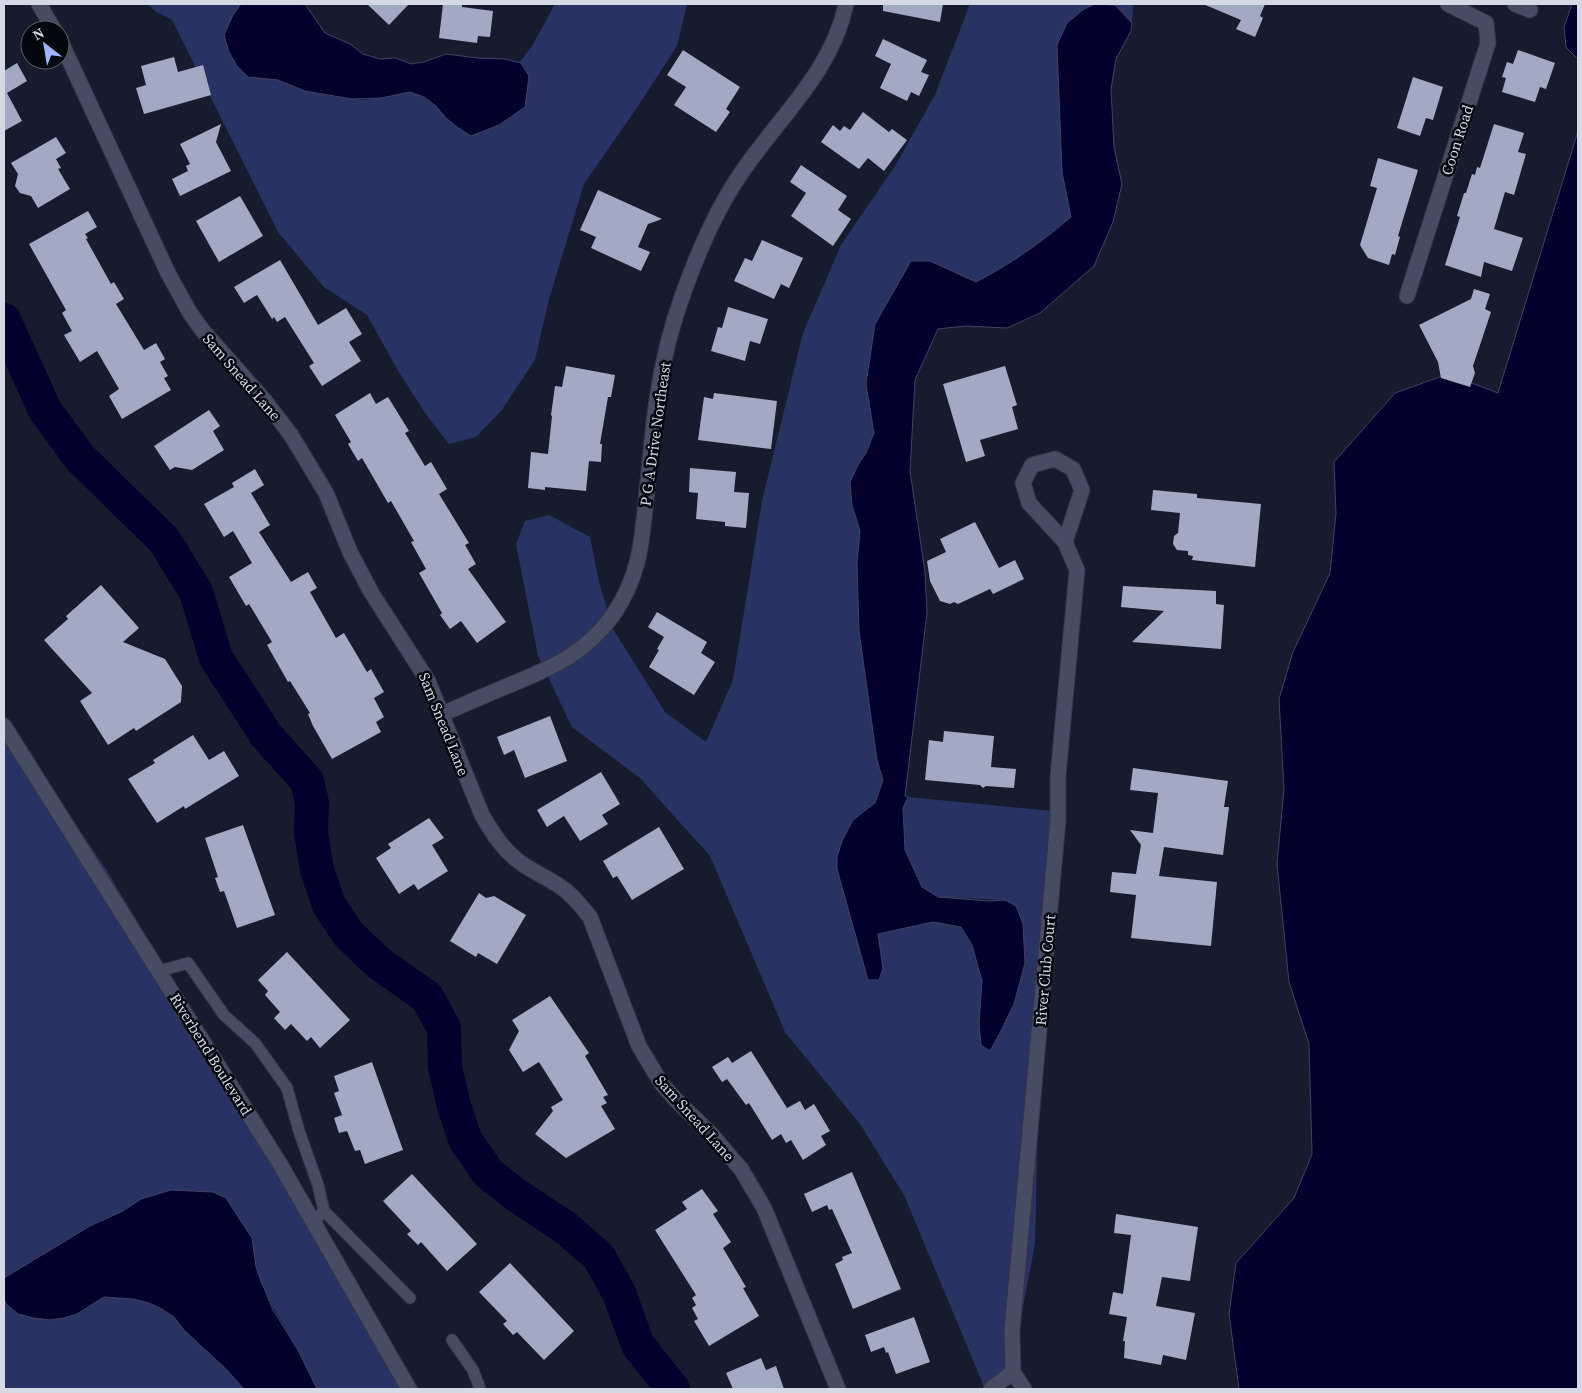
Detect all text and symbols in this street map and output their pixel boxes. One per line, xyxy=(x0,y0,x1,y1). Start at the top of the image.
north arrow xyxy=(20,20,70,70)
text: N xyxy=(29,23,48,45)
street label: Coon Road xyxy=(1436,102,1478,178)
street label: Sam Snead Lane xyxy=(198,329,286,425)
street label: P G A Drive Northeast xyxy=(634,360,676,507)
street label: Sam Snead Lane xyxy=(414,669,474,779)
street label: River Club Court xyxy=(1030,914,1060,1026)
street label: Riverbend Boulevard xyxy=(165,989,257,1119)
street label: Sam Snead Lane xyxy=(651,1070,740,1166)

